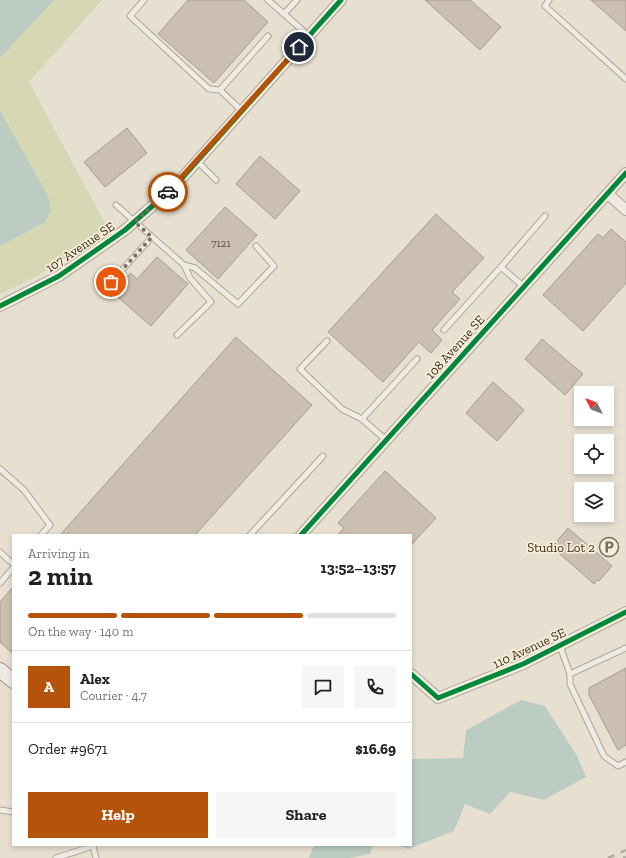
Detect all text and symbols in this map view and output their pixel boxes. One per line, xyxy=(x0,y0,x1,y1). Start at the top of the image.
pin xyxy=(282,30,316,64)
icon: home xyxy=(288,36,310,58)
courier xyxy=(148,172,188,212)
icon: car xyxy=(157,181,179,203)
street label: 107 Avenue SE xyxy=(43,218,118,276)
house number: 7121 xyxy=(211,237,231,250)
pin xyxy=(94,265,128,299)
icon: bag xyxy=(100,271,122,293)
street label: 108 Avenue SE xyxy=(422,312,488,382)
north arrow xyxy=(574,386,614,426)
map controls xyxy=(574,386,614,522)
button: locate xyxy=(574,434,614,474)
button: layers xyxy=(574,482,614,522)
parking icon: Studio Lot 2 xyxy=(598,536,620,558)
place label: Studio Lot 2 xyxy=(527,540,595,555)
text: Arriving in xyxy=(28,546,90,561)
text: 13:52–13:57 xyxy=(321,559,396,577)
text: 2 min xyxy=(28,560,93,592)
text: On the way · 140 m xyxy=(28,624,133,639)
street label: 110 Avenue SE xyxy=(490,624,568,671)
button: chat xyxy=(302,666,344,708)
button: phone xyxy=(354,666,396,708)
text: Alex xyxy=(80,670,110,688)
text: A xyxy=(44,678,54,696)
text: Courier · 4.7 xyxy=(80,688,147,703)
text: Order #9671 xyxy=(28,740,108,758)
text: $16.69 xyxy=(355,740,396,758)
button: Help xyxy=(28,792,208,838)
button: Share xyxy=(216,792,396,838)

